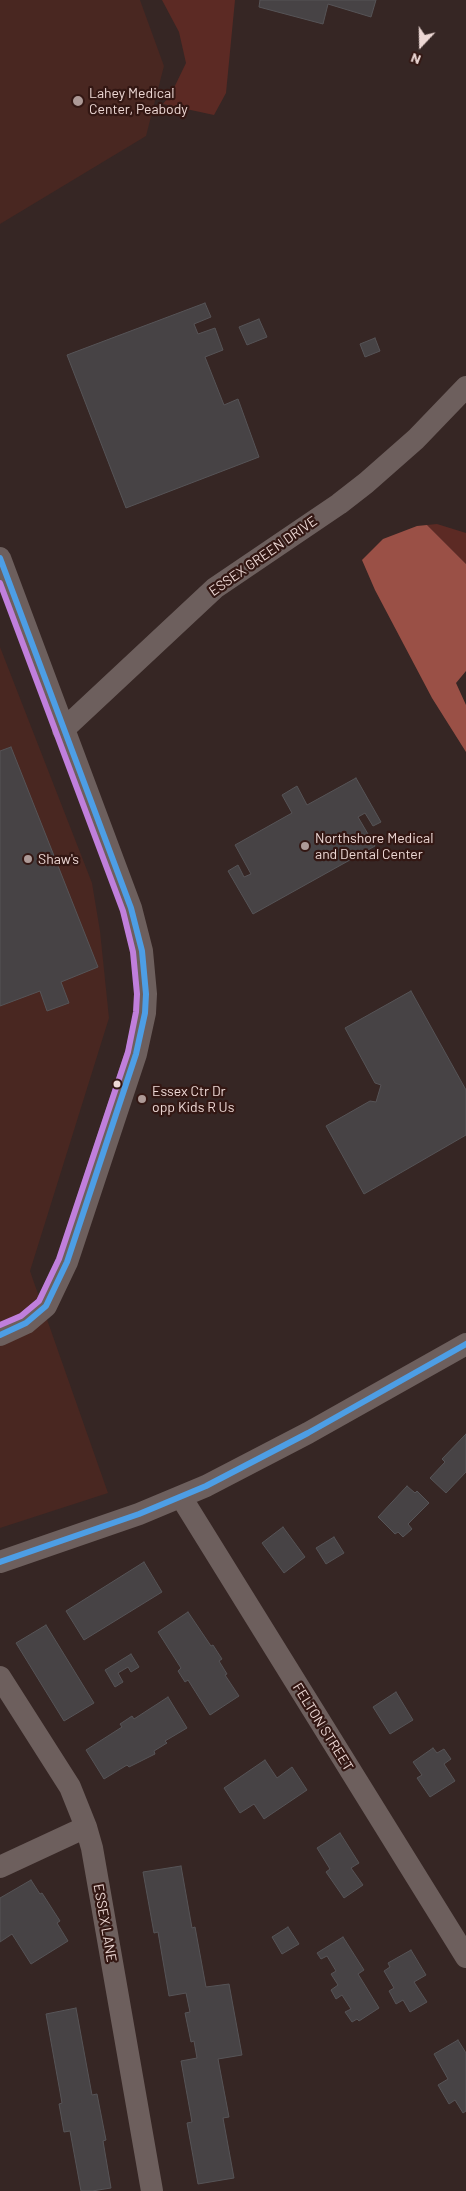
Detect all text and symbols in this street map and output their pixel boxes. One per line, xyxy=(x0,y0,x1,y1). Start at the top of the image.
north arrow xyxy=(396,20,446,70)
text: N xyxy=(408,50,423,69)
place label: Lahey Medical Center, Peabody xyxy=(89,85,188,118)
marker: Lahey Medical Center, Peabody xyxy=(71,94,85,108)
street label: ESSEX GREEN DRIVE xyxy=(206,512,320,600)
place label: Northshore Medical and Dental Center xyxy=(315,830,433,862)
marker: Northshore Medical and Dental Center xyxy=(299,840,311,852)
place label: Shaw's xyxy=(38,851,79,867)
marker: Shaw's xyxy=(22,853,34,865)
unlabelled marker xyxy=(112,1079,122,1089)
place label: Essex Ctr Dr opp Kids R Us xyxy=(152,1083,234,1116)
marker: Essex Ctr Dr opp Kids R Us xyxy=(136,1093,148,1105)
street label: FELTON STREET xyxy=(289,1680,357,1774)
street label: ESSEX LANE xyxy=(90,1883,120,1963)

